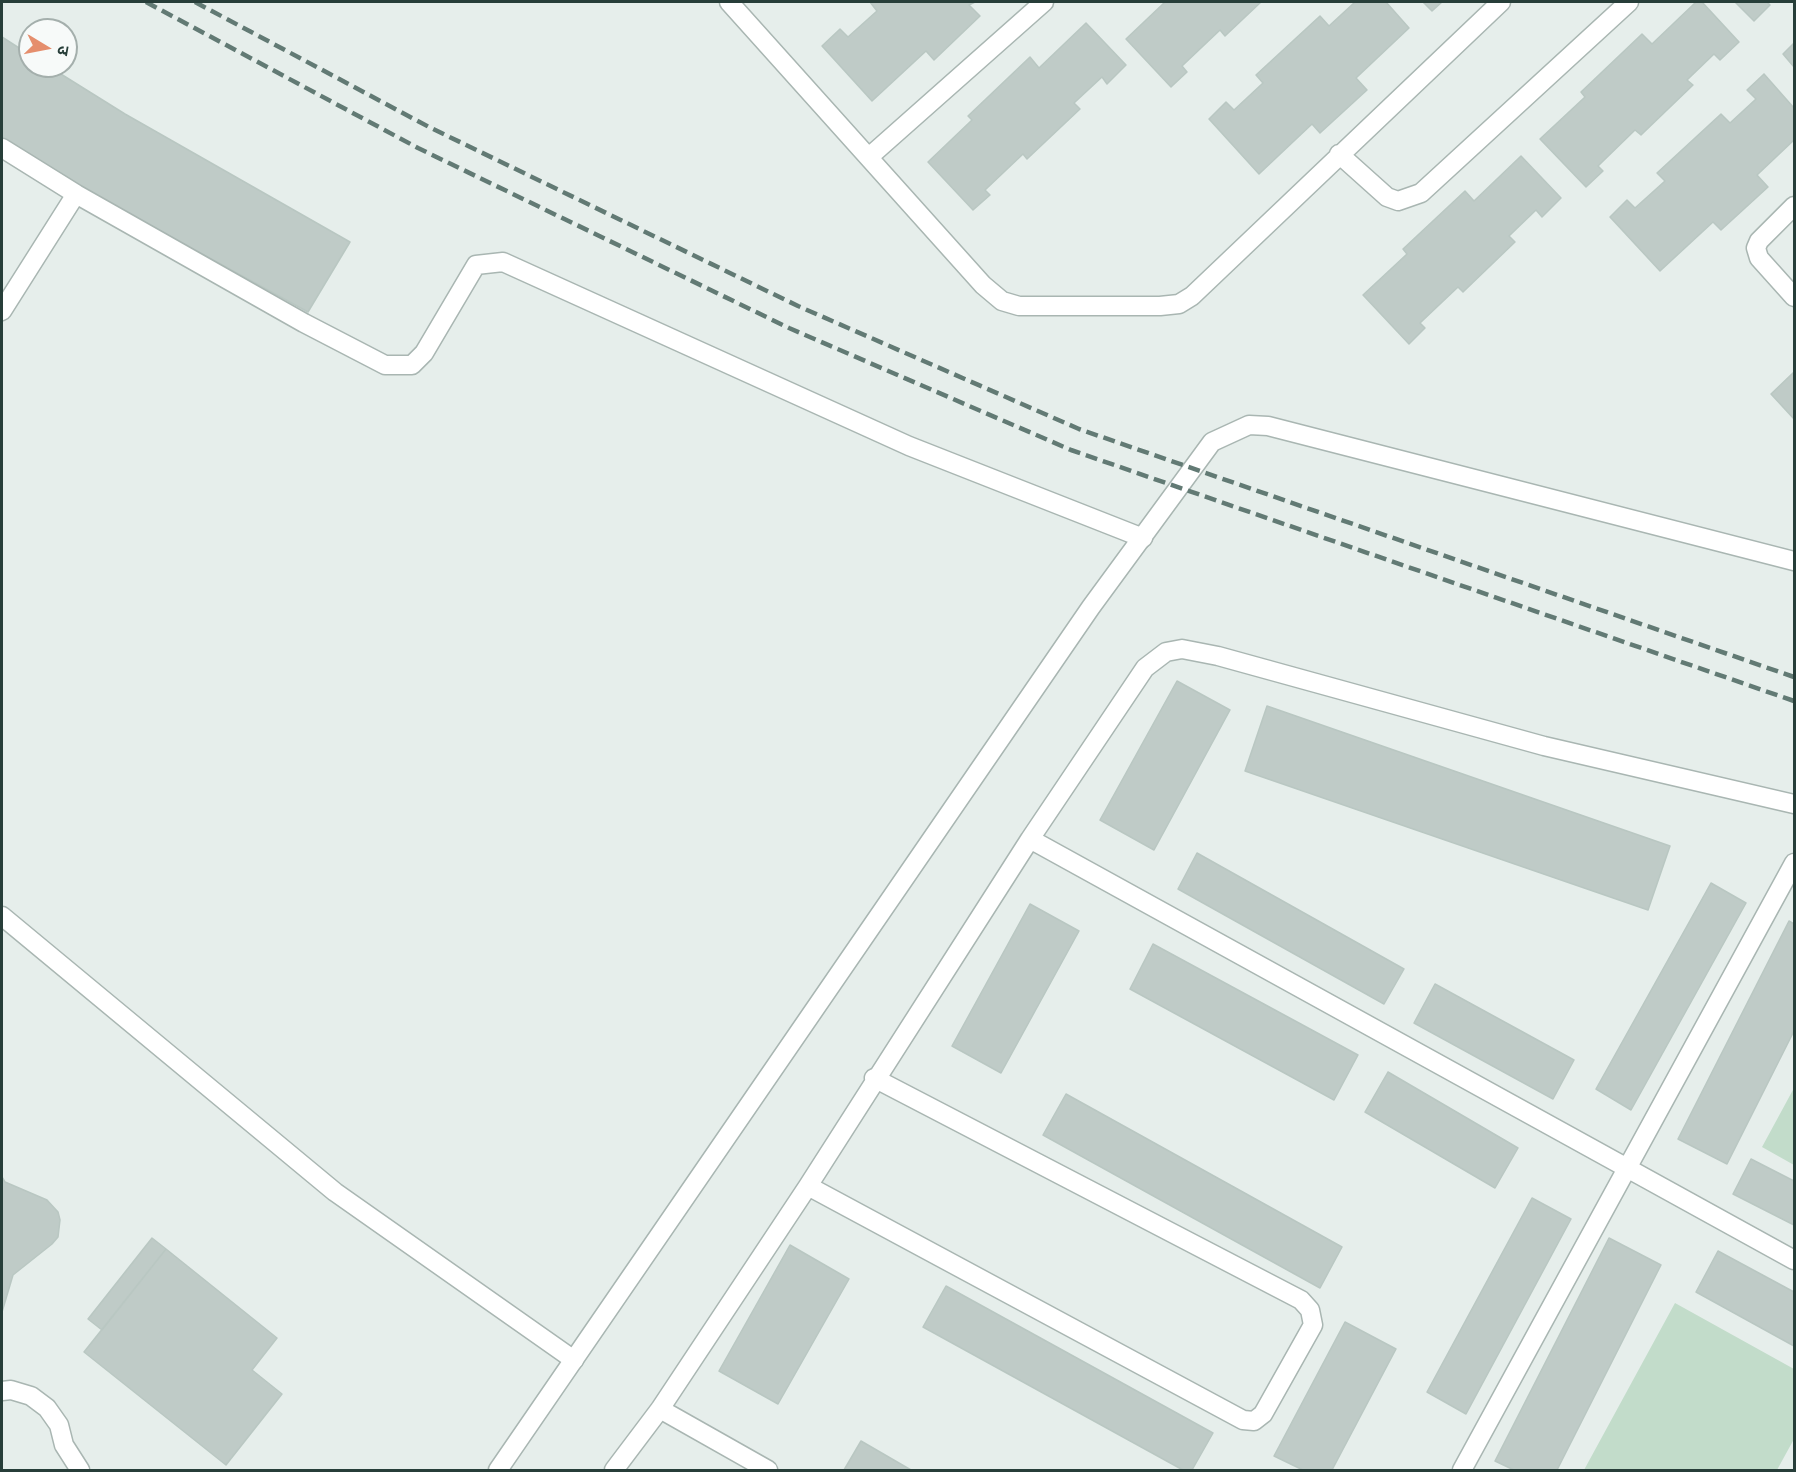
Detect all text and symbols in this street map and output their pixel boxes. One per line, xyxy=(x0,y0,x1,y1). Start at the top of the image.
north arrow xyxy=(18,18,78,78)
text: उ xyxy=(54,45,74,57)

